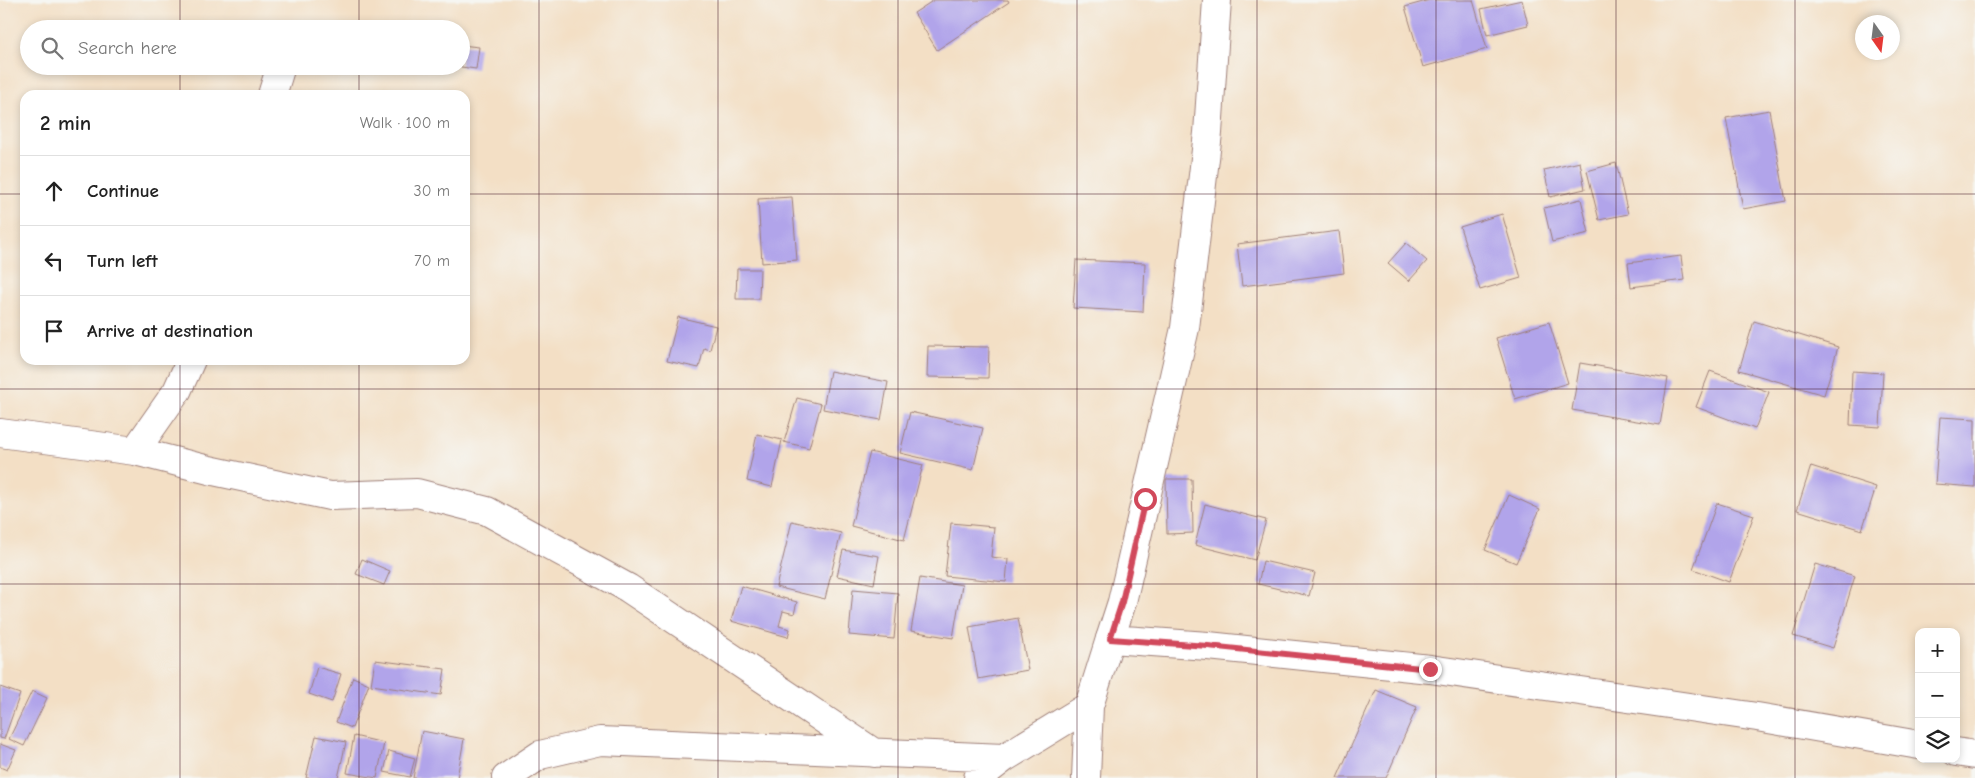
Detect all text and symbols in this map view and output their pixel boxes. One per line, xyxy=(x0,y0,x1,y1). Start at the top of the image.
north arrow xyxy=(1855,15,1900,60)
search box xyxy=(20,20,470,75)
icon: search xyxy=(38,34,66,62)
text: Search here xyxy=(78,37,177,59)
text: 2 min xyxy=(40,111,91,135)
text: Walk · 100 m xyxy=(360,114,450,132)
icon: ahead xyxy=(40,177,68,205)
text: Continue xyxy=(87,180,159,202)
text: 30 m xyxy=(414,182,450,200)
icon: left xyxy=(40,247,68,275)
text: Turn left xyxy=(87,250,158,272)
text: 70 m xyxy=(414,252,450,270)
icon: arrive xyxy=(40,317,68,345)
text: Arrive at destination xyxy=(87,320,253,342)
route start xyxy=(1134,488,1157,511)
map controls xyxy=(1915,628,1960,763)
button: + xyxy=(1915,628,1960,673)
route end xyxy=(1419,658,1442,681)
button: − xyxy=(1915,673,1960,718)
button: layers xyxy=(1915,718,1960,763)

